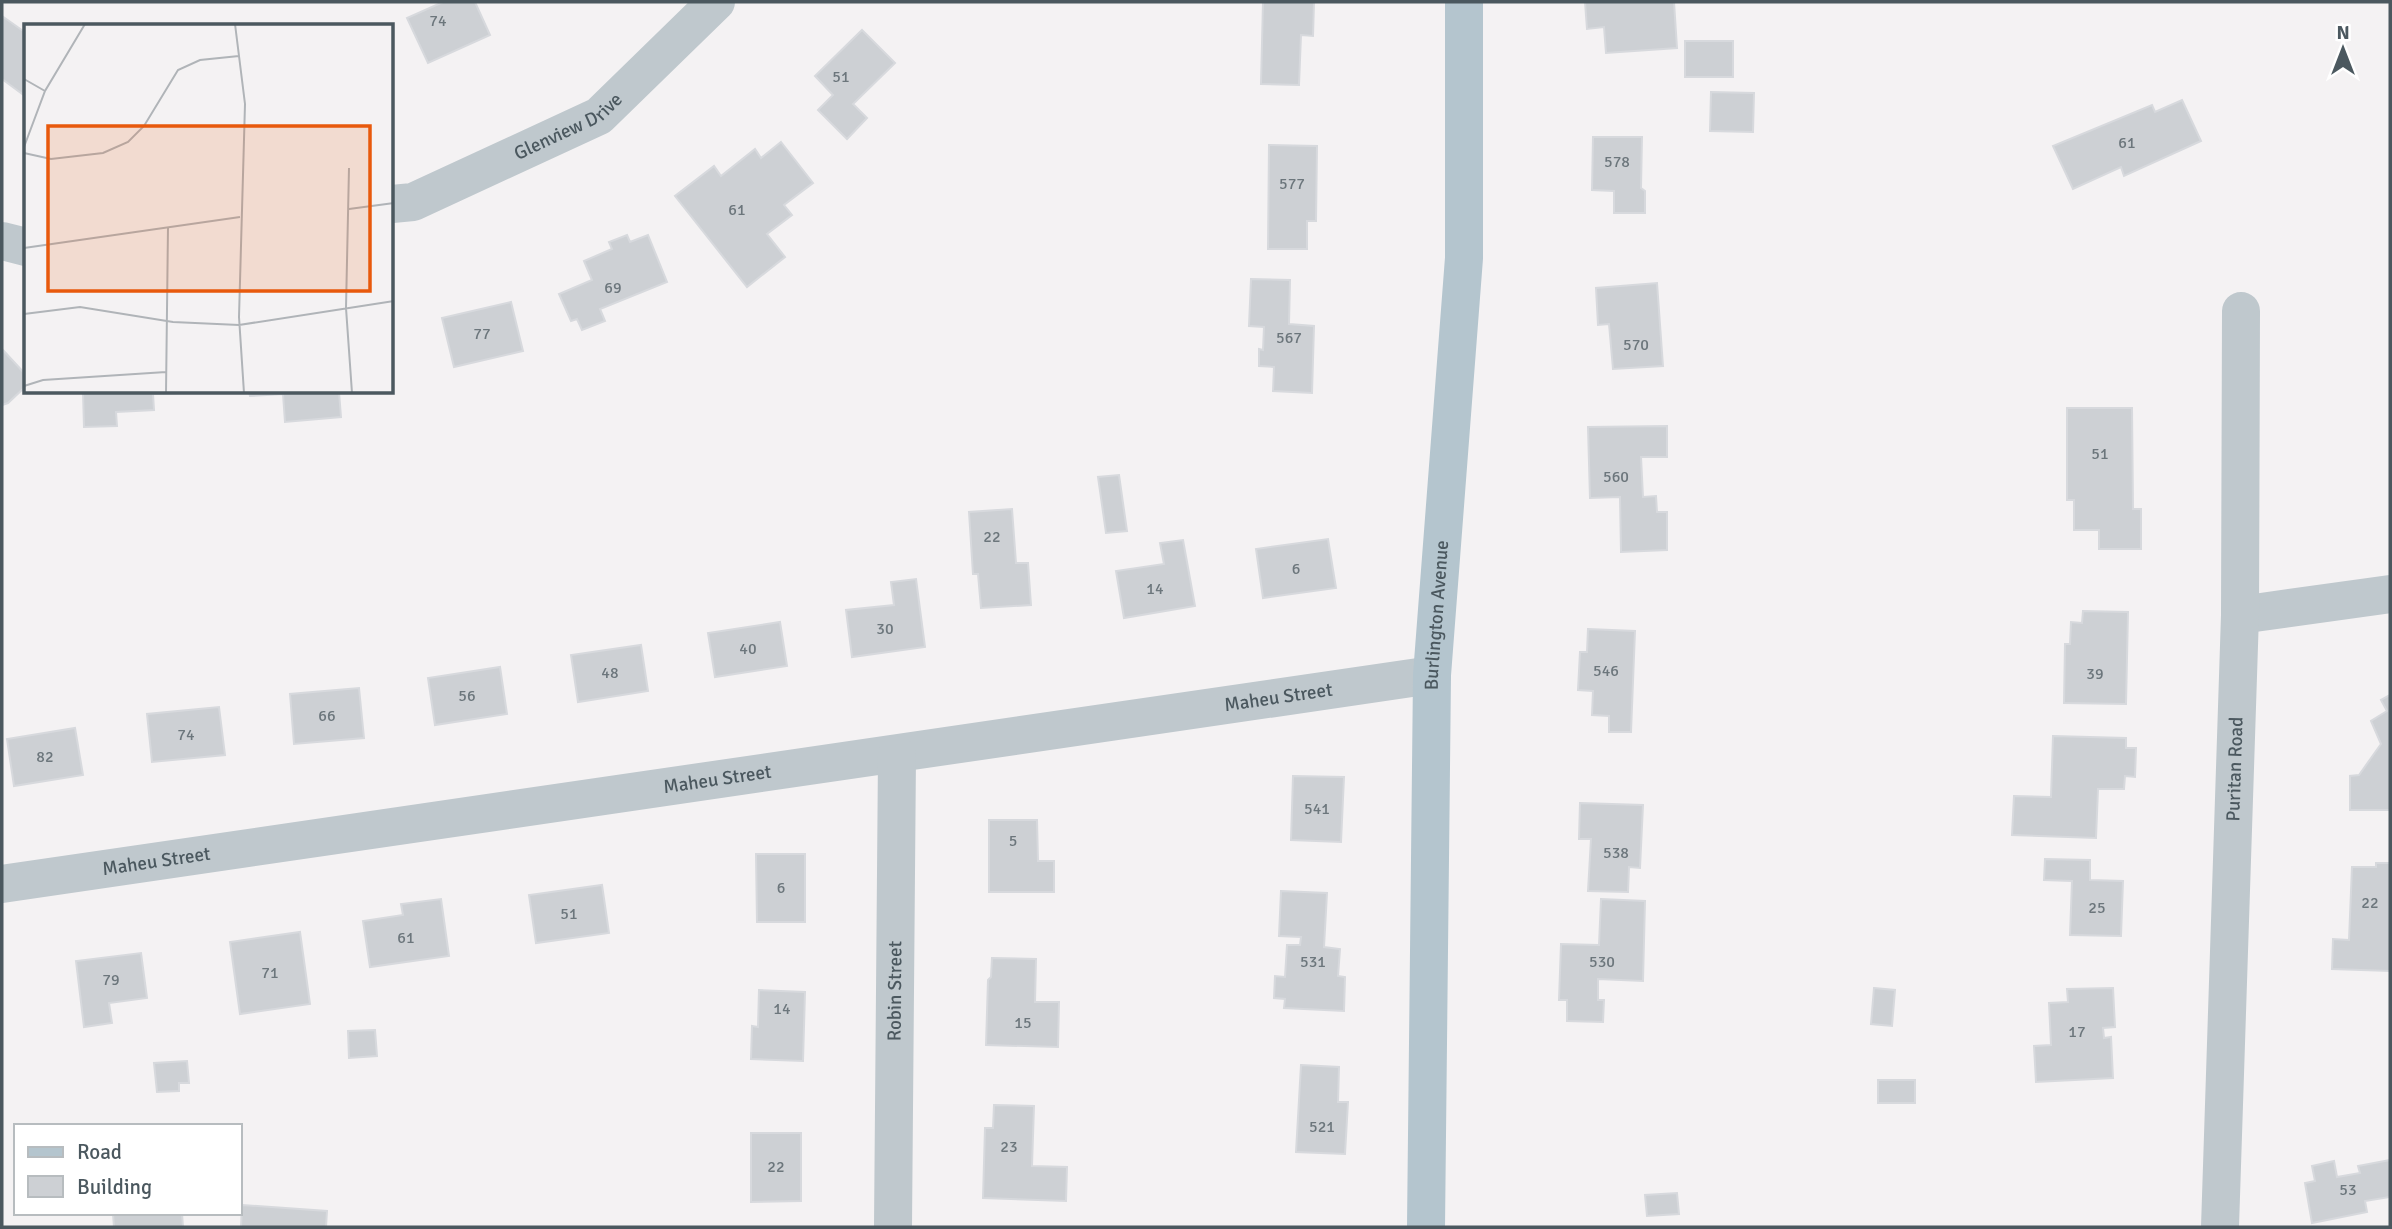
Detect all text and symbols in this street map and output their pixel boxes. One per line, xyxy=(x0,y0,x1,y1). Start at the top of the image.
house number: 74 xyxy=(429,11,447,31)
north arrow xyxy=(2308,14,2378,84)
text: N xyxy=(2336,21,2350,45)
inset map xyxy=(24,24,394,394)
house number: 51 xyxy=(832,67,850,87)
street label: Glenview Drive xyxy=(510,88,628,166)
house number: 61 xyxy=(2118,133,2136,153)
house number: 578 xyxy=(1604,152,1630,172)
house number: 577 xyxy=(1279,174,1305,194)
house number: 61 xyxy=(728,200,746,220)
house number: 69 xyxy=(604,278,622,298)
house number: 77 xyxy=(473,324,491,344)
house number: 567 xyxy=(1276,328,1302,348)
house number: 570 xyxy=(1623,335,1649,355)
house number: 51 xyxy=(2091,444,2109,464)
house number: 560 xyxy=(1603,467,1629,487)
house number: 22 xyxy=(983,527,1001,547)
street label: Burlington Avenue xyxy=(1420,539,1454,690)
house number: 6 xyxy=(1292,559,1300,579)
house number: 14 xyxy=(1146,579,1164,599)
house number: 30 xyxy=(876,619,894,639)
house number: 40 xyxy=(739,639,757,659)
house number: 546 xyxy=(1593,661,1619,681)
house number: 48 xyxy=(601,663,619,683)
house number: 39 xyxy=(2086,664,2104,684)
street label: Maheu Street xyxy=(1223,678,1334,717)
house number: 56 xyxy=(458,686,476,706)
house number: 66 xyxy=(318,706,336,726)
street label: Puritan Road xyxy=(2221,716,2249,822)
house number: 74 xyxy=(177,725,195,745)
house number: 82 xyxy=(36,747,54,767)
street label: Maheu Street xyxy=(662,760,773,799)
house number: 541 xyxy=(1304,799,1330,819)
house number: 5 xyxy=(1009,831,1017,851)
street label: Maheu Street xyxy=(101,842,212,881)
house number: 538 xyxy=(1603,843,1629,863)
house number: 6 xyxy=(777,878,785,898)
house number: 22 xyxy=(2361,893,2379,913)
house number: 25 xyxy=(2088,898,2106,918)
house number: 51 xyxy=(560,904,578,924)
house number: 61 xyxy=(397,928,415,948)
street label: Robin Street xyxy=(883,940,907,1041)
house number: 531 xyxy=(1300,952,1326,972)
house number: 530 xyxy=(1589,952,1615,972)
house number: 71 xyxy=(261,963,279,983)
house number: 79 xyxy=(102,970,120,990)
house number: 14 xyxy=(773,999,791,1019)
house number: 15 xyxy=(1014,1013,1032,1033)
house number: 17 xyxy=(2068,1022,2086,1042)
house number: 521 xyxy=(1309,1117,1335,1137)
legend xyxy=(14,1124,242,1215)
house number: 23 xyxy=(1000,1137,1018,1157)
text: Road xyxy=(77,1139,122,1165)
house number: 22 xyxy=(767,1157,785,1177)
text: Building xyxy=(77,1174,152,1200)
house number: 53 xyxy=(2339,1180,2357,1200)

